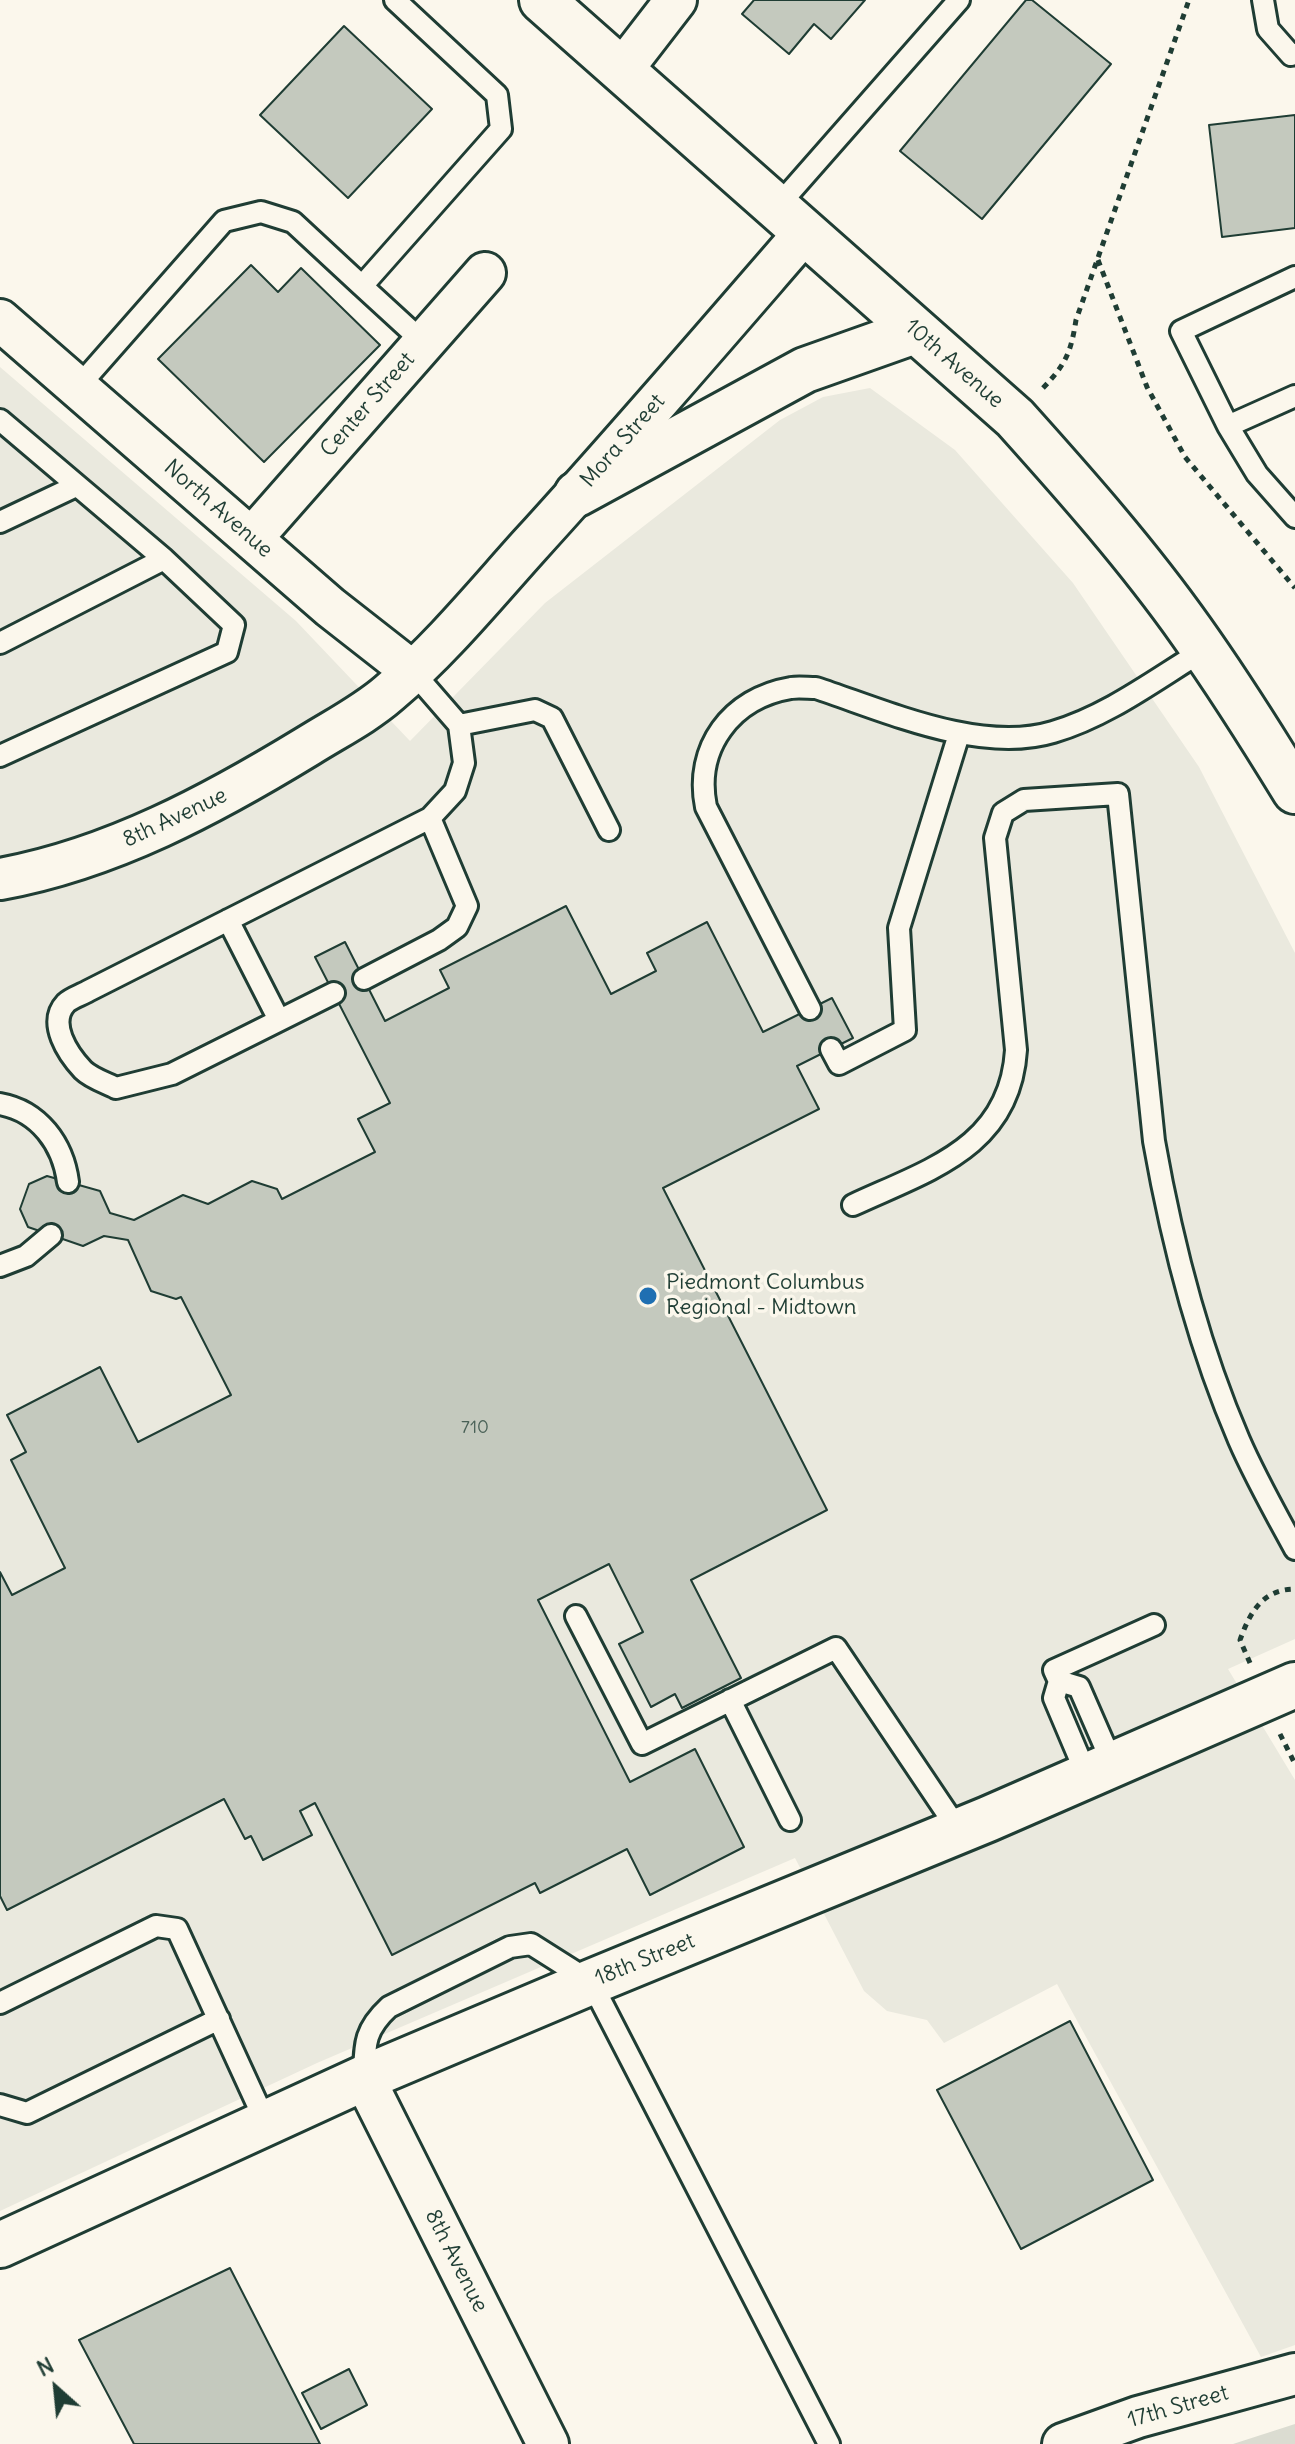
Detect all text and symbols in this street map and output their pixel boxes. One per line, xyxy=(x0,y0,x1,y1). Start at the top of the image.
street label: 10th Avenue xyxy=(899,314,1009,414)
street label: Center Street xyxy=(315,347,421,463)
street label: Mora Street xyxy=(575,389,671,493)
street label: North Avenue xyxy=(158,455,278,563)
street label: 8th Avenue xyxy=(119,782,231,854)
place label: Piedmont Columbus Regional - Midtown xyxy=(666,1270,864,1322)
marker: Piedmont Columbus Regional - Midtown xyxy=(637,1285,659,1307)
house number: 710 xyxy=(461,1417,489,1439)
street label: 18th Street xyxy=(591,1928,699,1992)
street label: 8th Avenue xyxy=(419,2205,493,2317)
north arrow xyxy=(16,2348,96,2428)
text: N xyxy=(32,2351,58,2383)
street label: 17th Street xyxy=(1125,2380,1231,2434)

